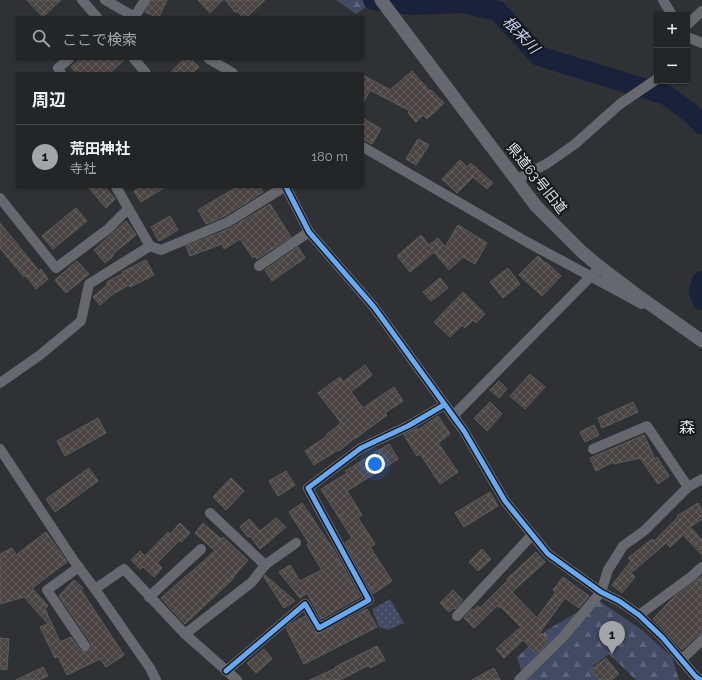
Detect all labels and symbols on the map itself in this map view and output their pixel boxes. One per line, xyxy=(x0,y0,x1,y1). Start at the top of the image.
water label: 根来川 xyxy=(499,13,544,59)
street label: 県道63号旧道 xyxy=(504,140,570,216)
district label: 森 xyxy=(679,418,695,437)
your location xyxy=(365,454,385,474)
pin: 1 xyxy=(599,621,625,654)

